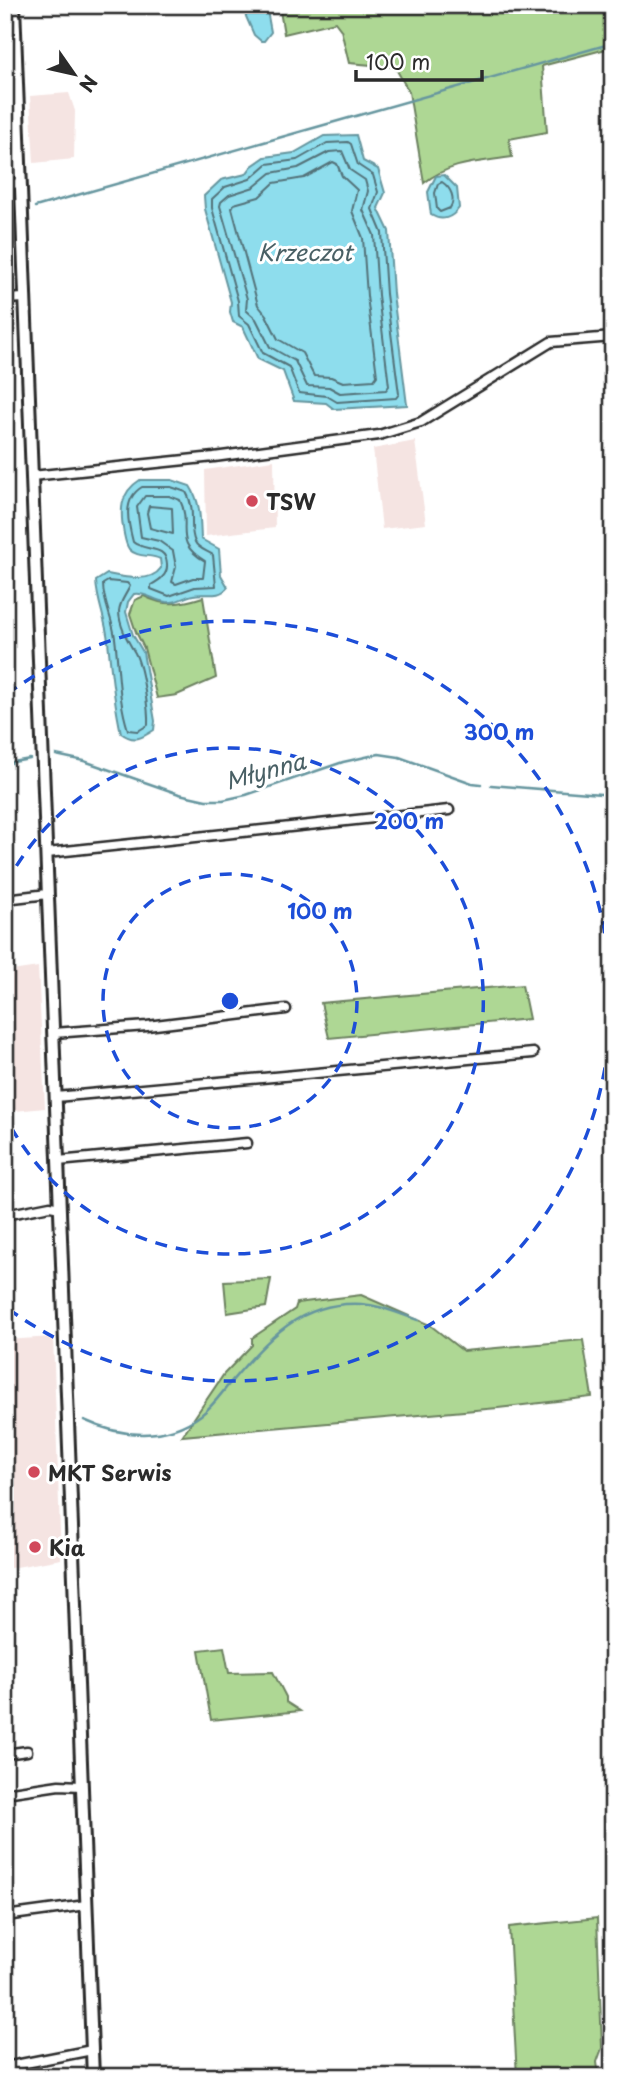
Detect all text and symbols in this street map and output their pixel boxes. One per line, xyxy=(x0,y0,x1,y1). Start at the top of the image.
north arrow xyxy=(38,38,108,108)
scale bar xyxy=(356,38,482,82)
text: 100 m xyxy=(366,45,430,77)
text: N xyxy=(73,70,105,98)
water label: Krzeczot xyxy=(258,234,355,269)
place label: TSW xyxy=(266,485,316,517)
marker: TSW xyxy=(244,493,260,509)
text: 300 m xyxy=(464,715,534,747)
water label: Młynna xyxy=(221,742,310,798)
text: 200 m xyxy=(374,804,444,836)
text: 100 m xyxy=(287,894,353,926)
centre of rings xyxy=(218,989,242,1013)
place label: MKT Serwis xyxy=(48,1456,172,1488)
marker: MKT Serwis xyxy=(26,1464,42,1480)
place label: Kia xyxy=(49,1531,86,1563)
marker: Kia xyxy=(27,1539,43,1555)

